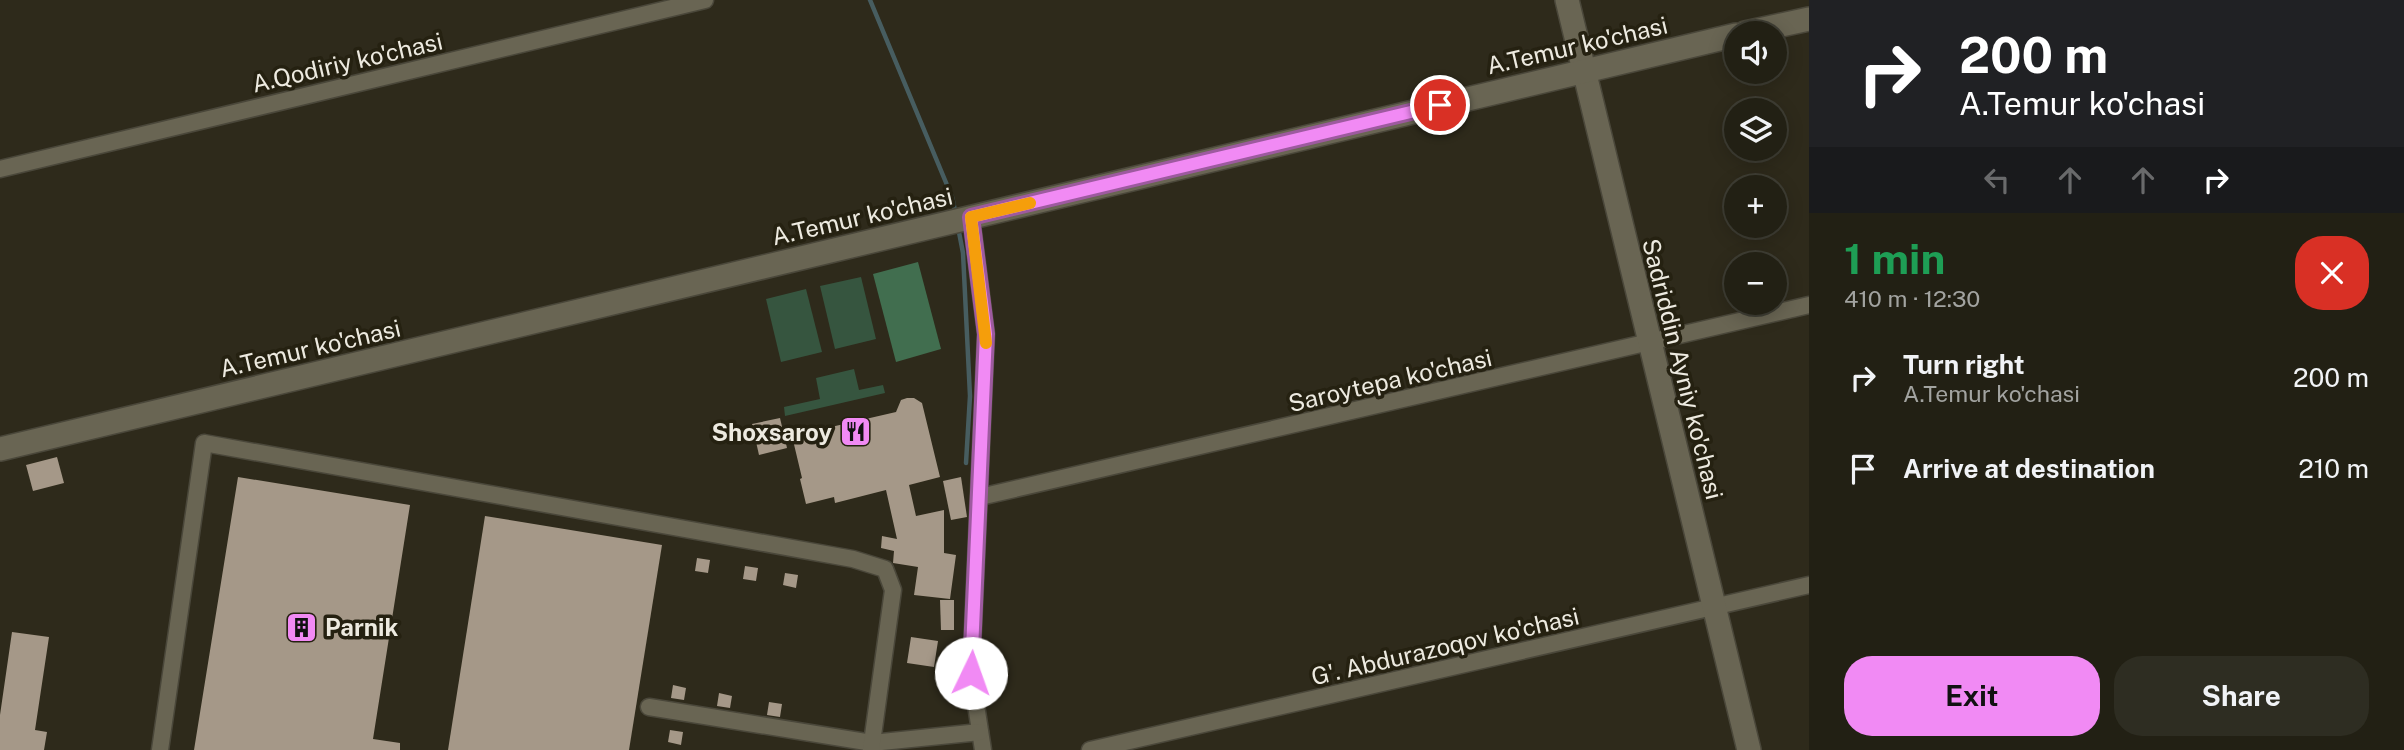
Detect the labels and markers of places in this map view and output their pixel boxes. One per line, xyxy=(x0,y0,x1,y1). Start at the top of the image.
pin xyxy=(1410,75,1470,135)
restaurant icon: Shoxsaroy xyxy=(838,415,872,449)
place label: Shoxsaroy xyxy=(711,418,832,446)
building icon: Parnik xyxy=(285,610,319,644)
place label: Parnik xyxy=(325,613,399,641)

